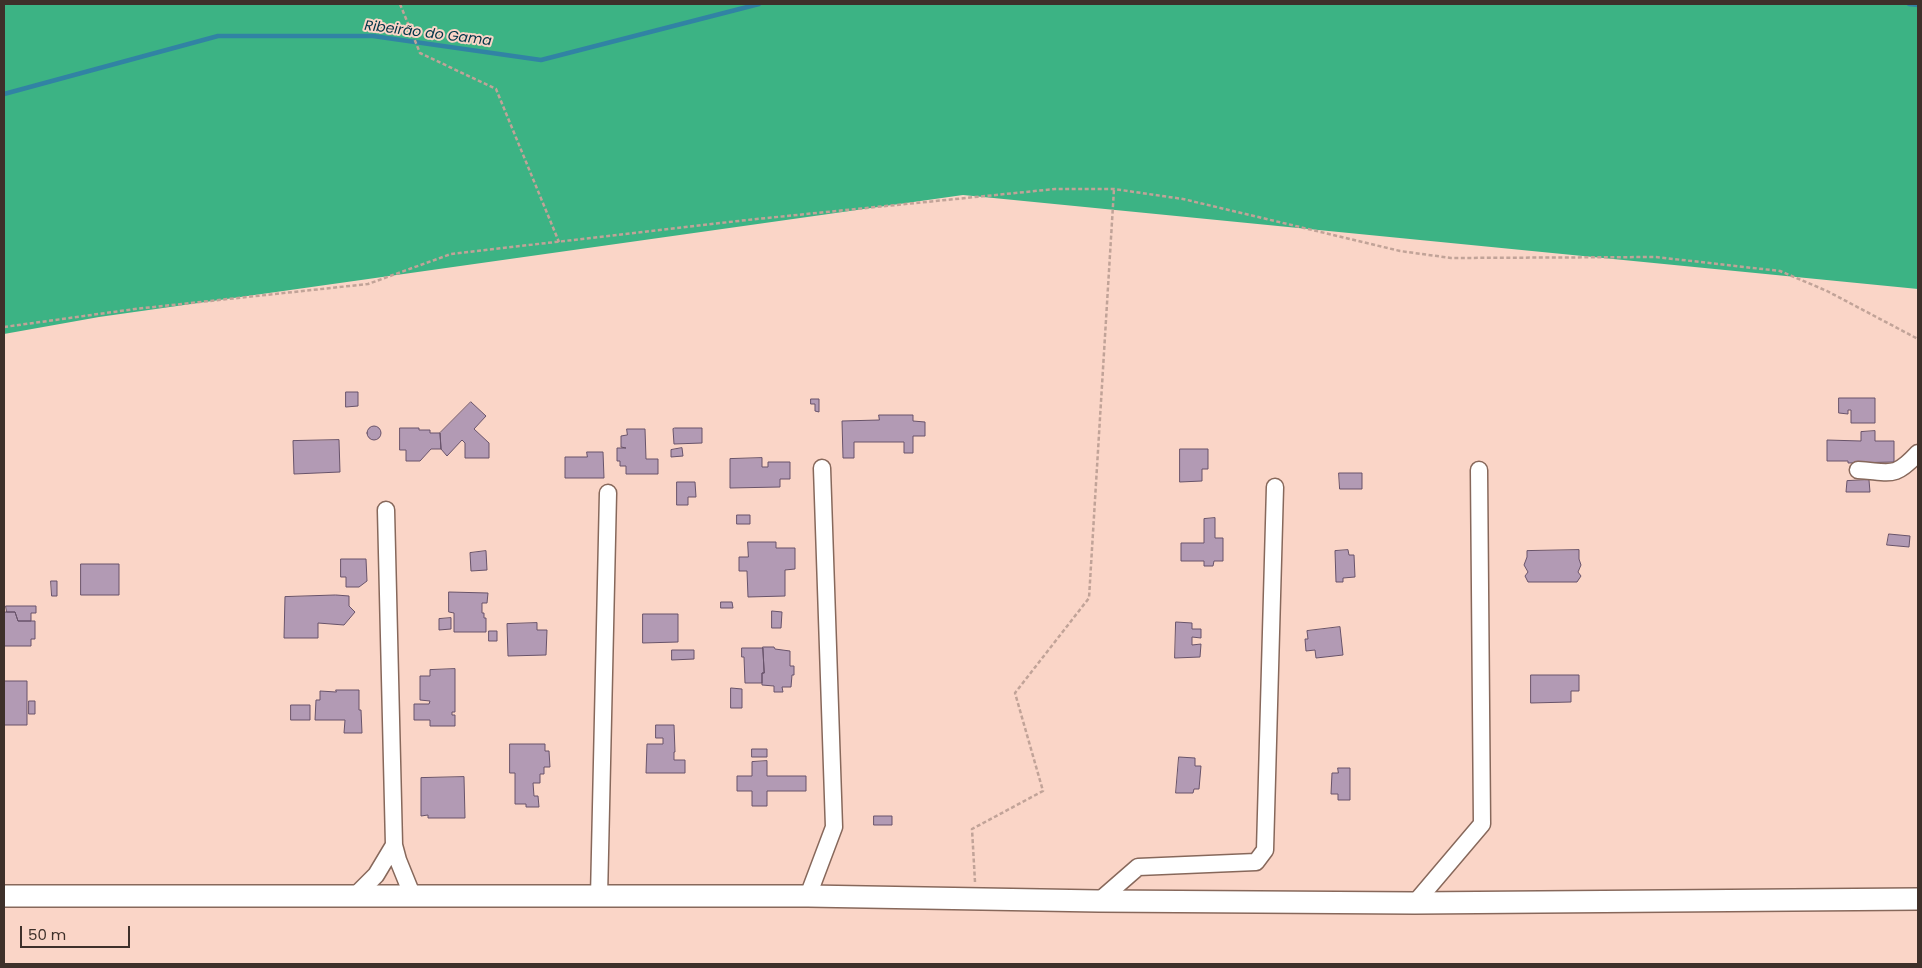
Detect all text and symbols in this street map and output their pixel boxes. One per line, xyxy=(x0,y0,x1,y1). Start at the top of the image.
water label: Ribeirão do Gama xyxy=(363,18,493,50)
scale bar xyxy=(22,916,132,948)
text: 50 m xyxy=(28,924,66,945)

